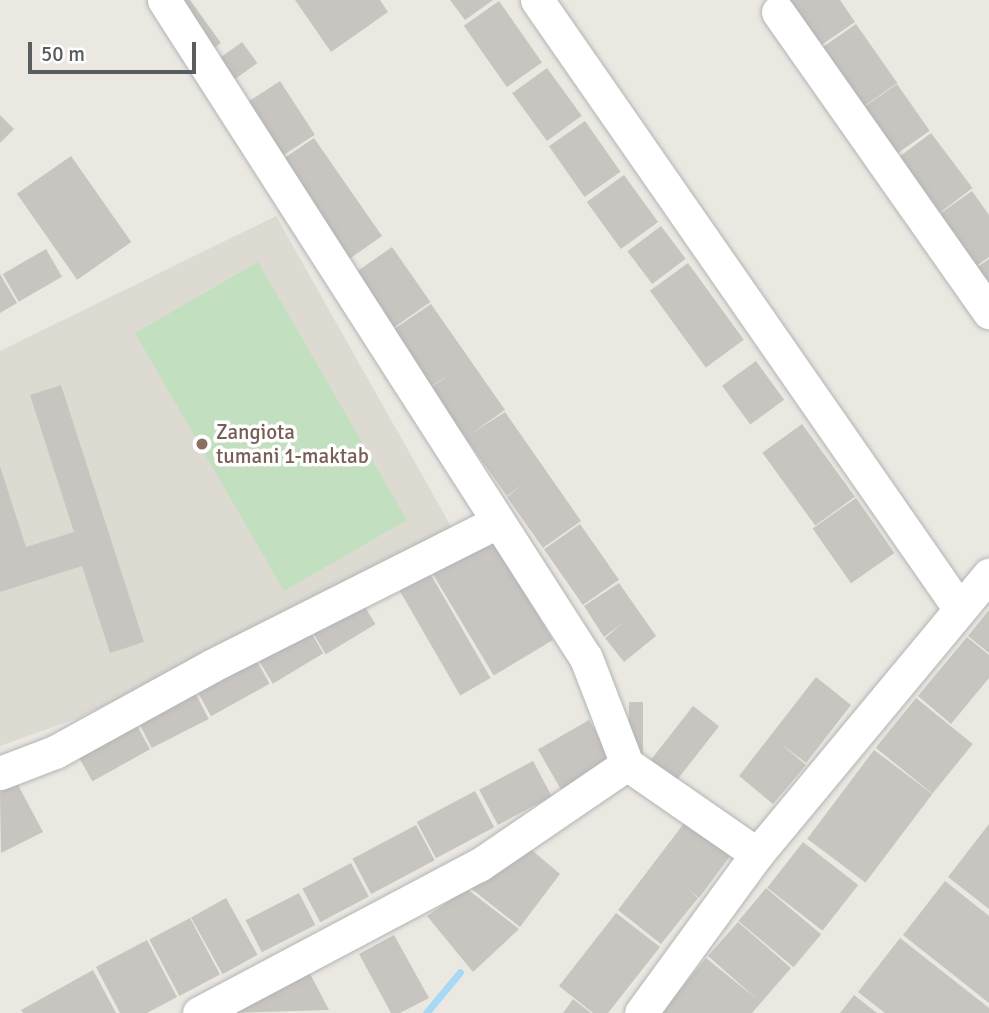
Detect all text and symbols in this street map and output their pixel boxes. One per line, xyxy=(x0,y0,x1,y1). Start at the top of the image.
scale bar xyxy=(32,28,200,72)
text: 50 m xyxy=(41,41,85,67)
place label: Zangiota tumani 1-maktab xyxy=(216,419,369,469)
marker: Zangiota tumani 1-maktab xyxy=(194,436,210,452)

